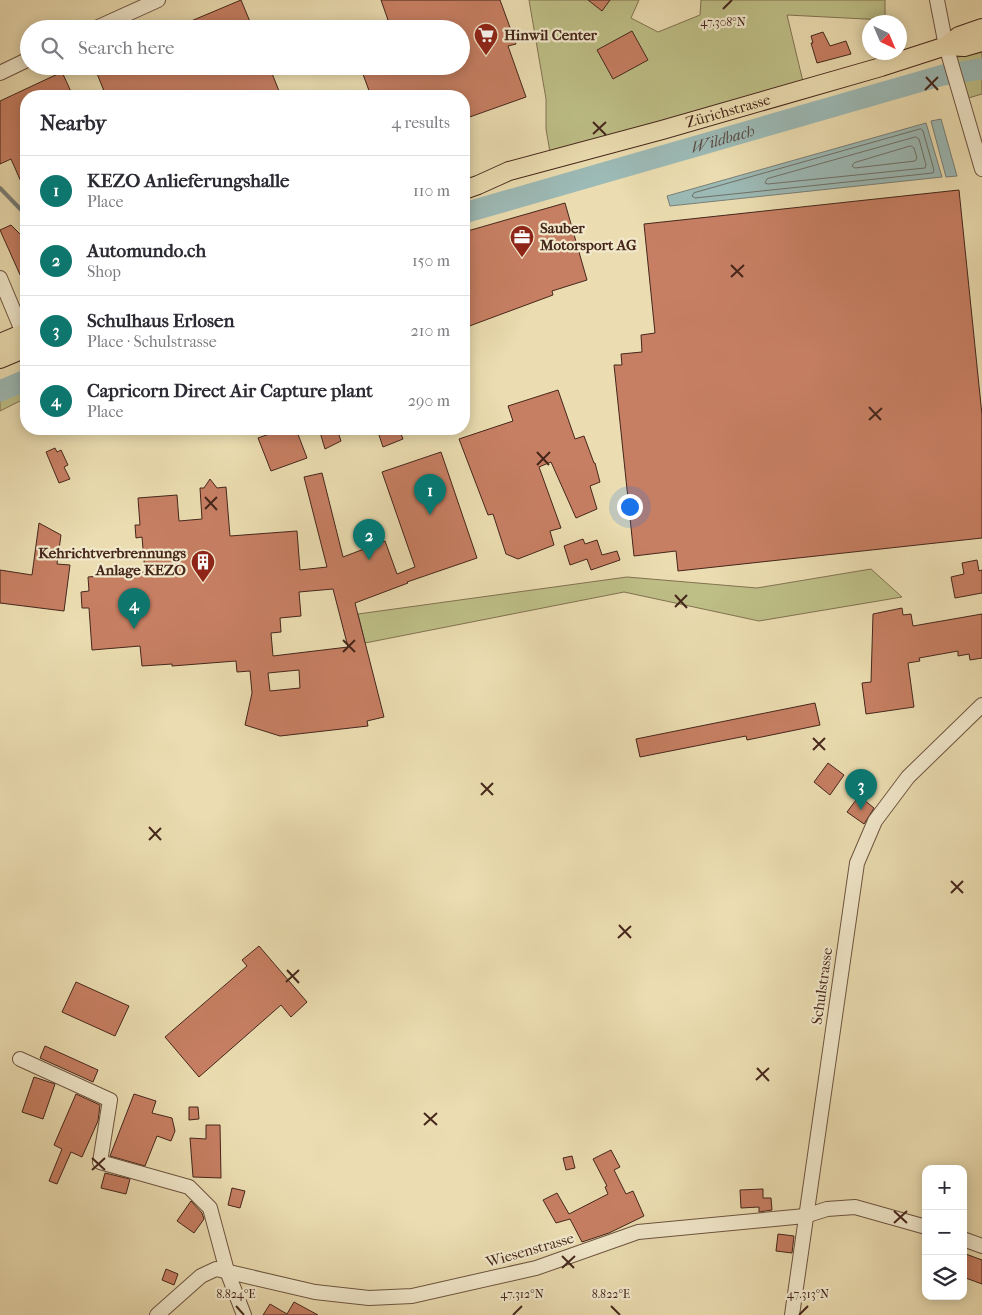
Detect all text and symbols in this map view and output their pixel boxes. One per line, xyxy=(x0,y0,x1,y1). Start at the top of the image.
text: 47.308°N xyxy=(700,15,746,29)
north arrow xyxy=(862,15,907,60)
search box xyxy=(20,20,470,75)
supermarket icon: Hinwil Center xyxy=(473,22,499,56)
place label: Hinwil Center xyxy=(504,26,598,44)
icon: search xyxy=(38,34,66,62)
text: Search here xyxy=(78,37,174,59)
street label: Zürichstrasse xyxy=(684,90,773,132)
text: Nearby xyxy=(40,111,106,135)
text: 4 results xyxy=(392,113,450,132)
water label: Wildbach xyxy=(688,120,757,157)
text: KEZO Anlieferungshalle xyxy=(87,170,290,192)
text: 1 xyxy=(53,181,59,200)
text: 110 m xyxy=(413,181,450,200)
text: Place xyxy=(87,192,123,211)
place label: Sauber Motorsport AG xyxy=(539,219,637,254)
office icon: Sauber Motorsport AG xyxy=(509,224,535,258)
text: Automundo.ch xyxy=(87,240,206,262)
text: 2 xyxy=(52,251,60,270)
text: 150 m xyxy=(412,251,450,270)
text: Shop xyxy=(87,262,121,281)
text: Schulhaus Erlosen xyxy=(87,310,235,332)
text: 3 xyxy=(53,321,59,340)
text: 210 m xyxy=(411,321,450,340)
text: Place · Schulstrasse xyxy=(87,332,217,351)
text: Capricorn Direct Air Capture plant xyxy=(87,380,373,402)
text: 4 xyxy=(51,391,61,410)
text: 290 m xyxy=(408,391,450,410)
text: Place xyxy=(87,402,123,421)
pin: 1 xyxy=(414,474,446,515)
your location xyxy=(617,494,643,520)
pin: 2 xyxy=(353,519,385,560)
place label: Kehrichtverbrennungs Anlage KEZO xyxy=(38,544,186,579)
building icon: Kehrichtverbrennungs Anlage KEZO xyxy=(190,549,216,583)
pin: 4 xyxy=(118,588,150,629)
pin: 3 xyxy=(845,769,877,810)
street label: Schulstrasse xyxy=(808,946,836,1026)
map controls xyxy=(922,1165,967,1300)
button: + xyxy=(922,1165,967,1210)
button: − xyxy=(922,1210,967,1255)
street label: Wiesenstrasse xyxy=(483,1229,577,1271)
button: layers xyxy=(922,1255,967,1300)
text: 8.824°E xyxy=(216,1287,256,1301)
text: 47.312°N xyxy=(500,1287,544,1301)
text: 8.822°E xyxy=(592,1287,630,1301)
text: 47.313°N xyxy=(787,1287,829,1301)

